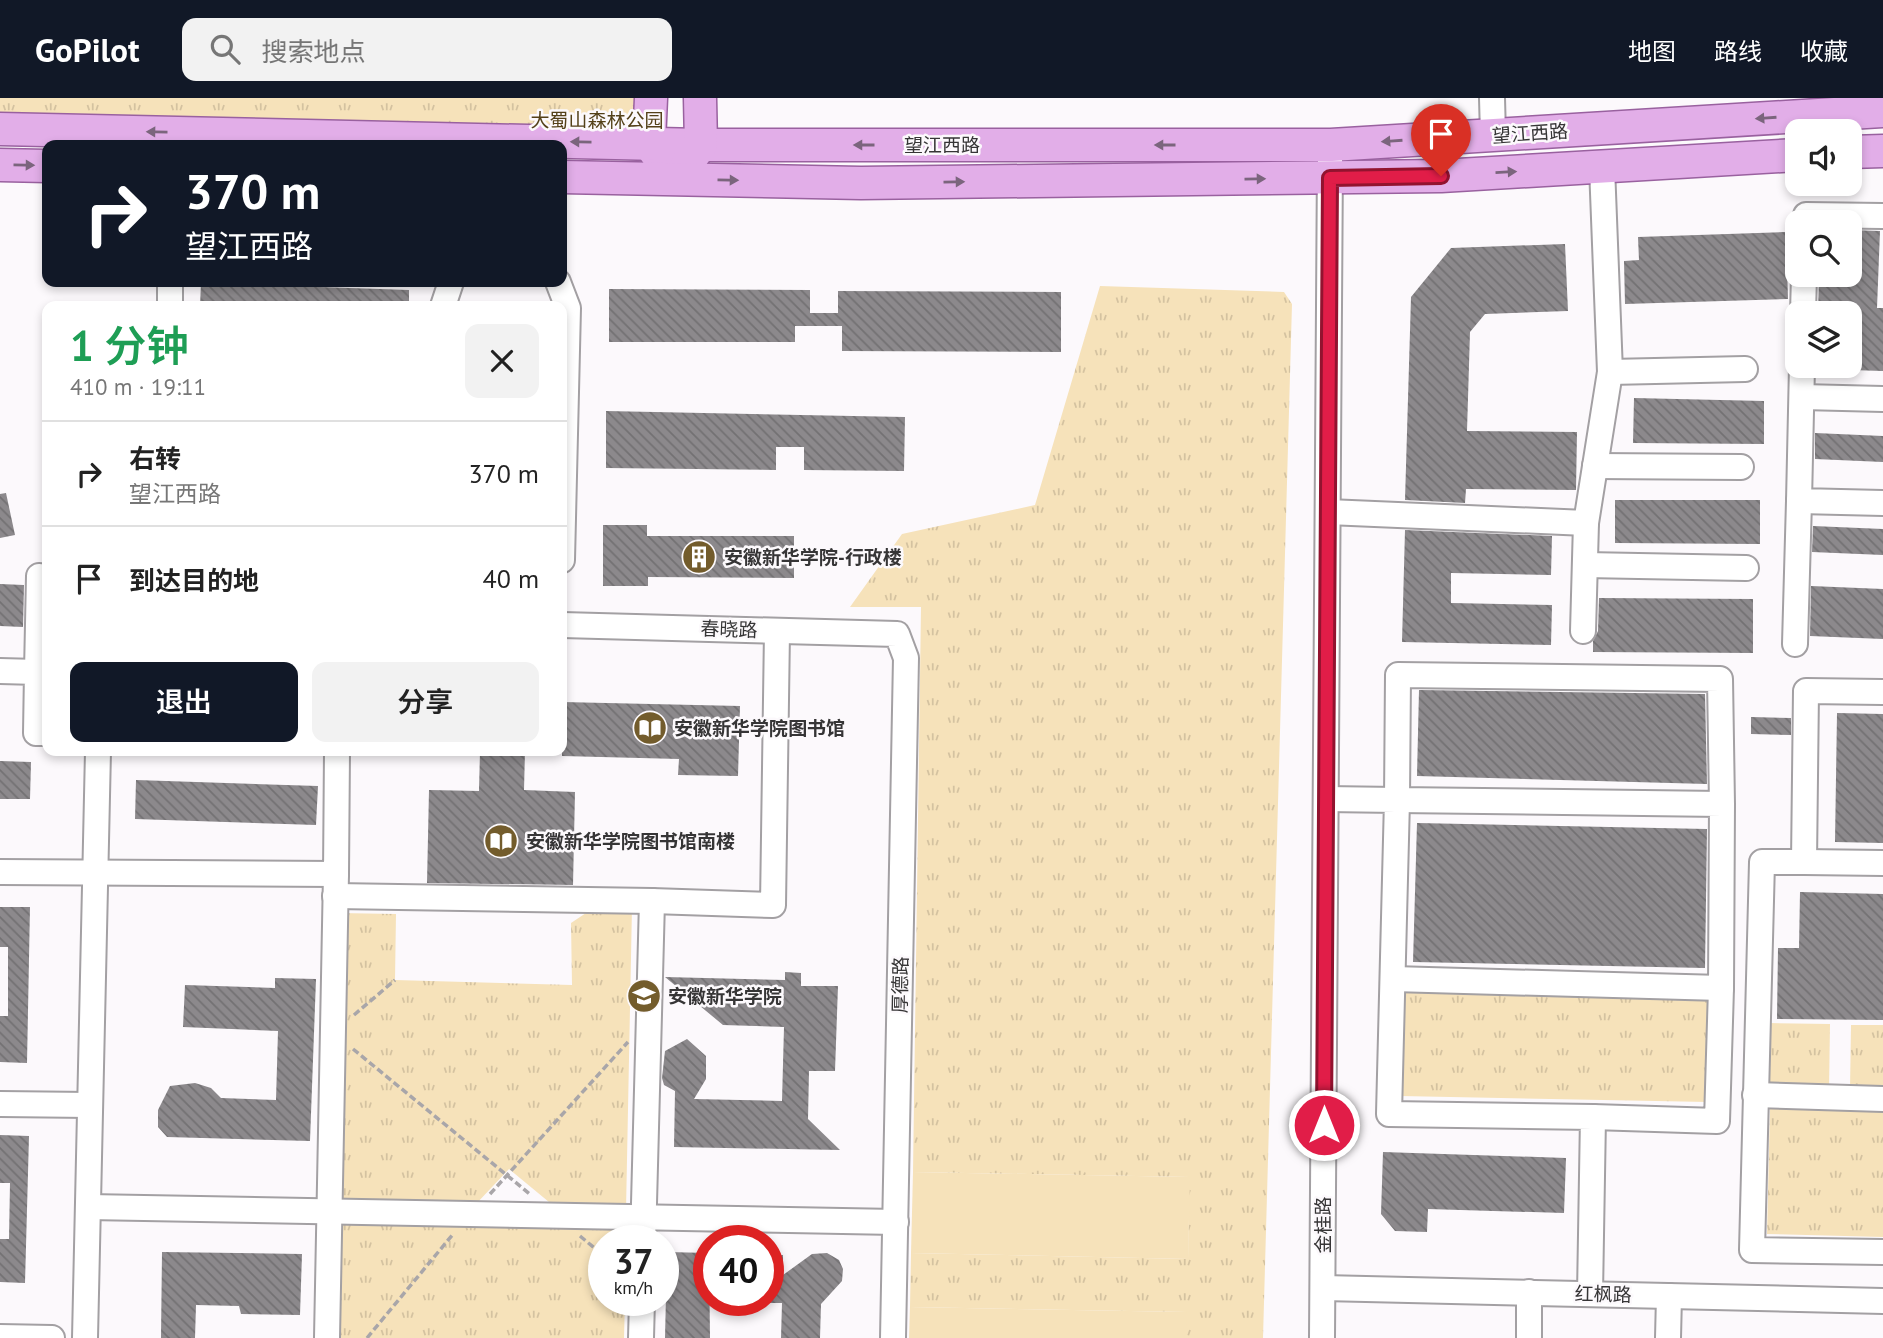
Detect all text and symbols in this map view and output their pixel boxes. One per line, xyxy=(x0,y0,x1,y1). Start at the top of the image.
search box xyxy=(182,18,672,81)
text: GoPilot xyxy=(35,28,140,71)
icon: search xyxy=(206,30,244,68)
text: 搜索地点 xyxy=(262,35,366,68)
text: 地图 xyxy=(1628,36,1676,67)
text: 路线 xyxy=(1714,36,1762,67)
text: 收藏 xyxy=(1800,36,1848,67)
pin xyxy=(1411,104,1471,176)
park label: 大蜀山森林公园 xyxy=(530,108,664,132)
one-way arrow xyxy=(1755,113,1777,124)
icon: arrive xyxy=(1422,115,1460,153)
street label: 望江西路 xyxy=(1491,118,1569,148)
map controls xyxy=(1785,119,1862,378)
button: sound xyxy=(1785,119,1862,196)
one-way arrow xyxy=(146,127,168,138)
street label: 望江西路 xyxy=(904,133,980,157)
one-way arrow xyxy=(569,136,591,148)
one-way arrow xyxy=(1381,136,1403,147)
one-way arrow xyxy=(853,139,875,151)
one-way arrow xyxy=(1154,139,1176,151)
one-way arrow xyxy=(13,159,35,171)
text: 370 m xyxy=(185,159,320,223)
one-way arrow xyxy=(1496,167,1518,178)
icon: right xyxy=(70,168,161,259)
one-way arrow xyxy=(1244,173,1266,184)
one-way arrow xyxy=(717,175,739,186)
one-way arrow xyxy=(943,176,965,188)
button: search xyxy=(1785,210,1862,287)
text: 望江西路 xyxy=(185,225,313,267)
button: layers xyxy=(1785,301,1862,378)
text: 1 分钟 xyxy=(70,318,188,373)
button: close xyxy=(465,324,539,398)
text: 410 m · 19:11 xyxy=(70,372,206,401)
text: 右转 xyxy=(129,442,181,475)
icon: right xyxy=(70,455,108,493)
text: 370 m xyxy=(468,457,539,490)
text: 望江西路 xyxy=(129,479,221,508)
building icon: 安徽新华学院-行政楼 xyxy=(680,538,718,576)
place label: 安徽新华学院-行政楼 xyxy=(724,545,902,569)
icon: arrive xyxy=(70,560,108,598)
text: 40 m xyxy=(483,562,539,595)
text: 到达目的地 xyxy=(129,564,259,597)
street label: 春晓路 xyxy=(700,616,758,642)
button: 退出 xyxy=(70,662,298,742)
button: 分享 xyxy=(312,662,539,742)
library icon: 安徽新华学院图书馆 xyxy=(631,709,669,747)
place label: 安徽新华学院图书馆 xyxy=(674,716,845,740)
library icon: 安徽新华学院图书馆南楼 xyxy=(482,822,520,860)
place label: 安徽新华学院图书馆南楼 xyxy=(526,829,735,853)
street label: 厚德路 xyxy=(888,956,912,1014)
school or university icon: 安徽新华学院 xyxy=(625,977,663,1015)
place label: 安徽新华学院 xyxy=(668,984,782,1008)
position arrow xyxy=(1287,1088,1361,1162)
street label: 金桂路 xyxy=(1311,1196,1335,1254)
speed limit sign: 40 xyxy=(693,1225,784,1316)
text: 37 xyxy=(614,1238,653,1284)
text: km/h xyxy=(614,1276,653,1299)
street label: 红枫路 xyxy=(1574,1282,1632,1306)

